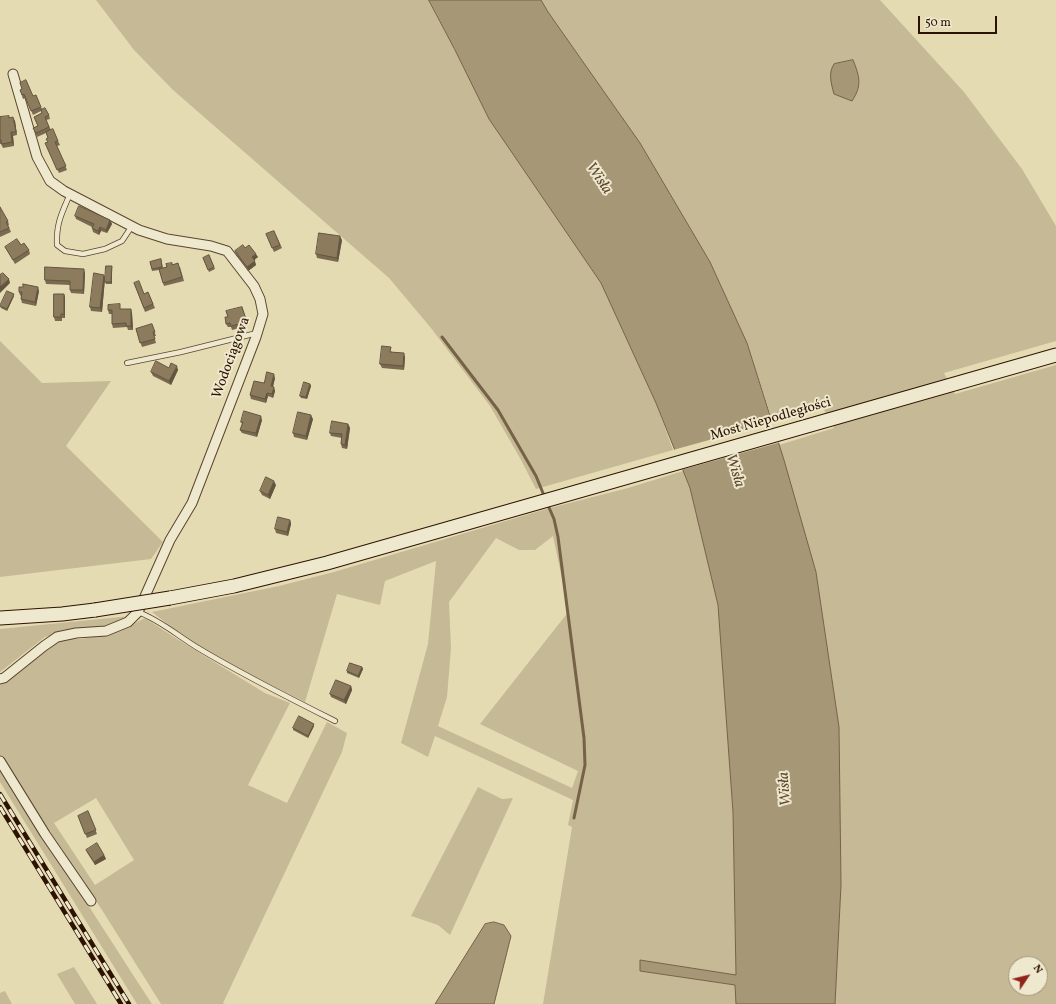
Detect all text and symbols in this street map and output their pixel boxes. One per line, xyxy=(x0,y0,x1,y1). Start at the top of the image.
scale bar xyxy=(920,8,999,34)
text: 50 m xyxy=(925,15,951,31)
water label: Wisła xyxy=(581,160,615,198)
street label: Wodociągowa xyxy=(209,315,255,401)
street label: Most Niepodległości xyxy=(709,395,833,445)
water label: Wisła xyxy=(720,452,748,490)
water label: Wisła xyxy=(776,771,796,807)
north arrow xyxy=(1008,956,1048,996)
text: N xyxy=(1029,962,1046,977)

